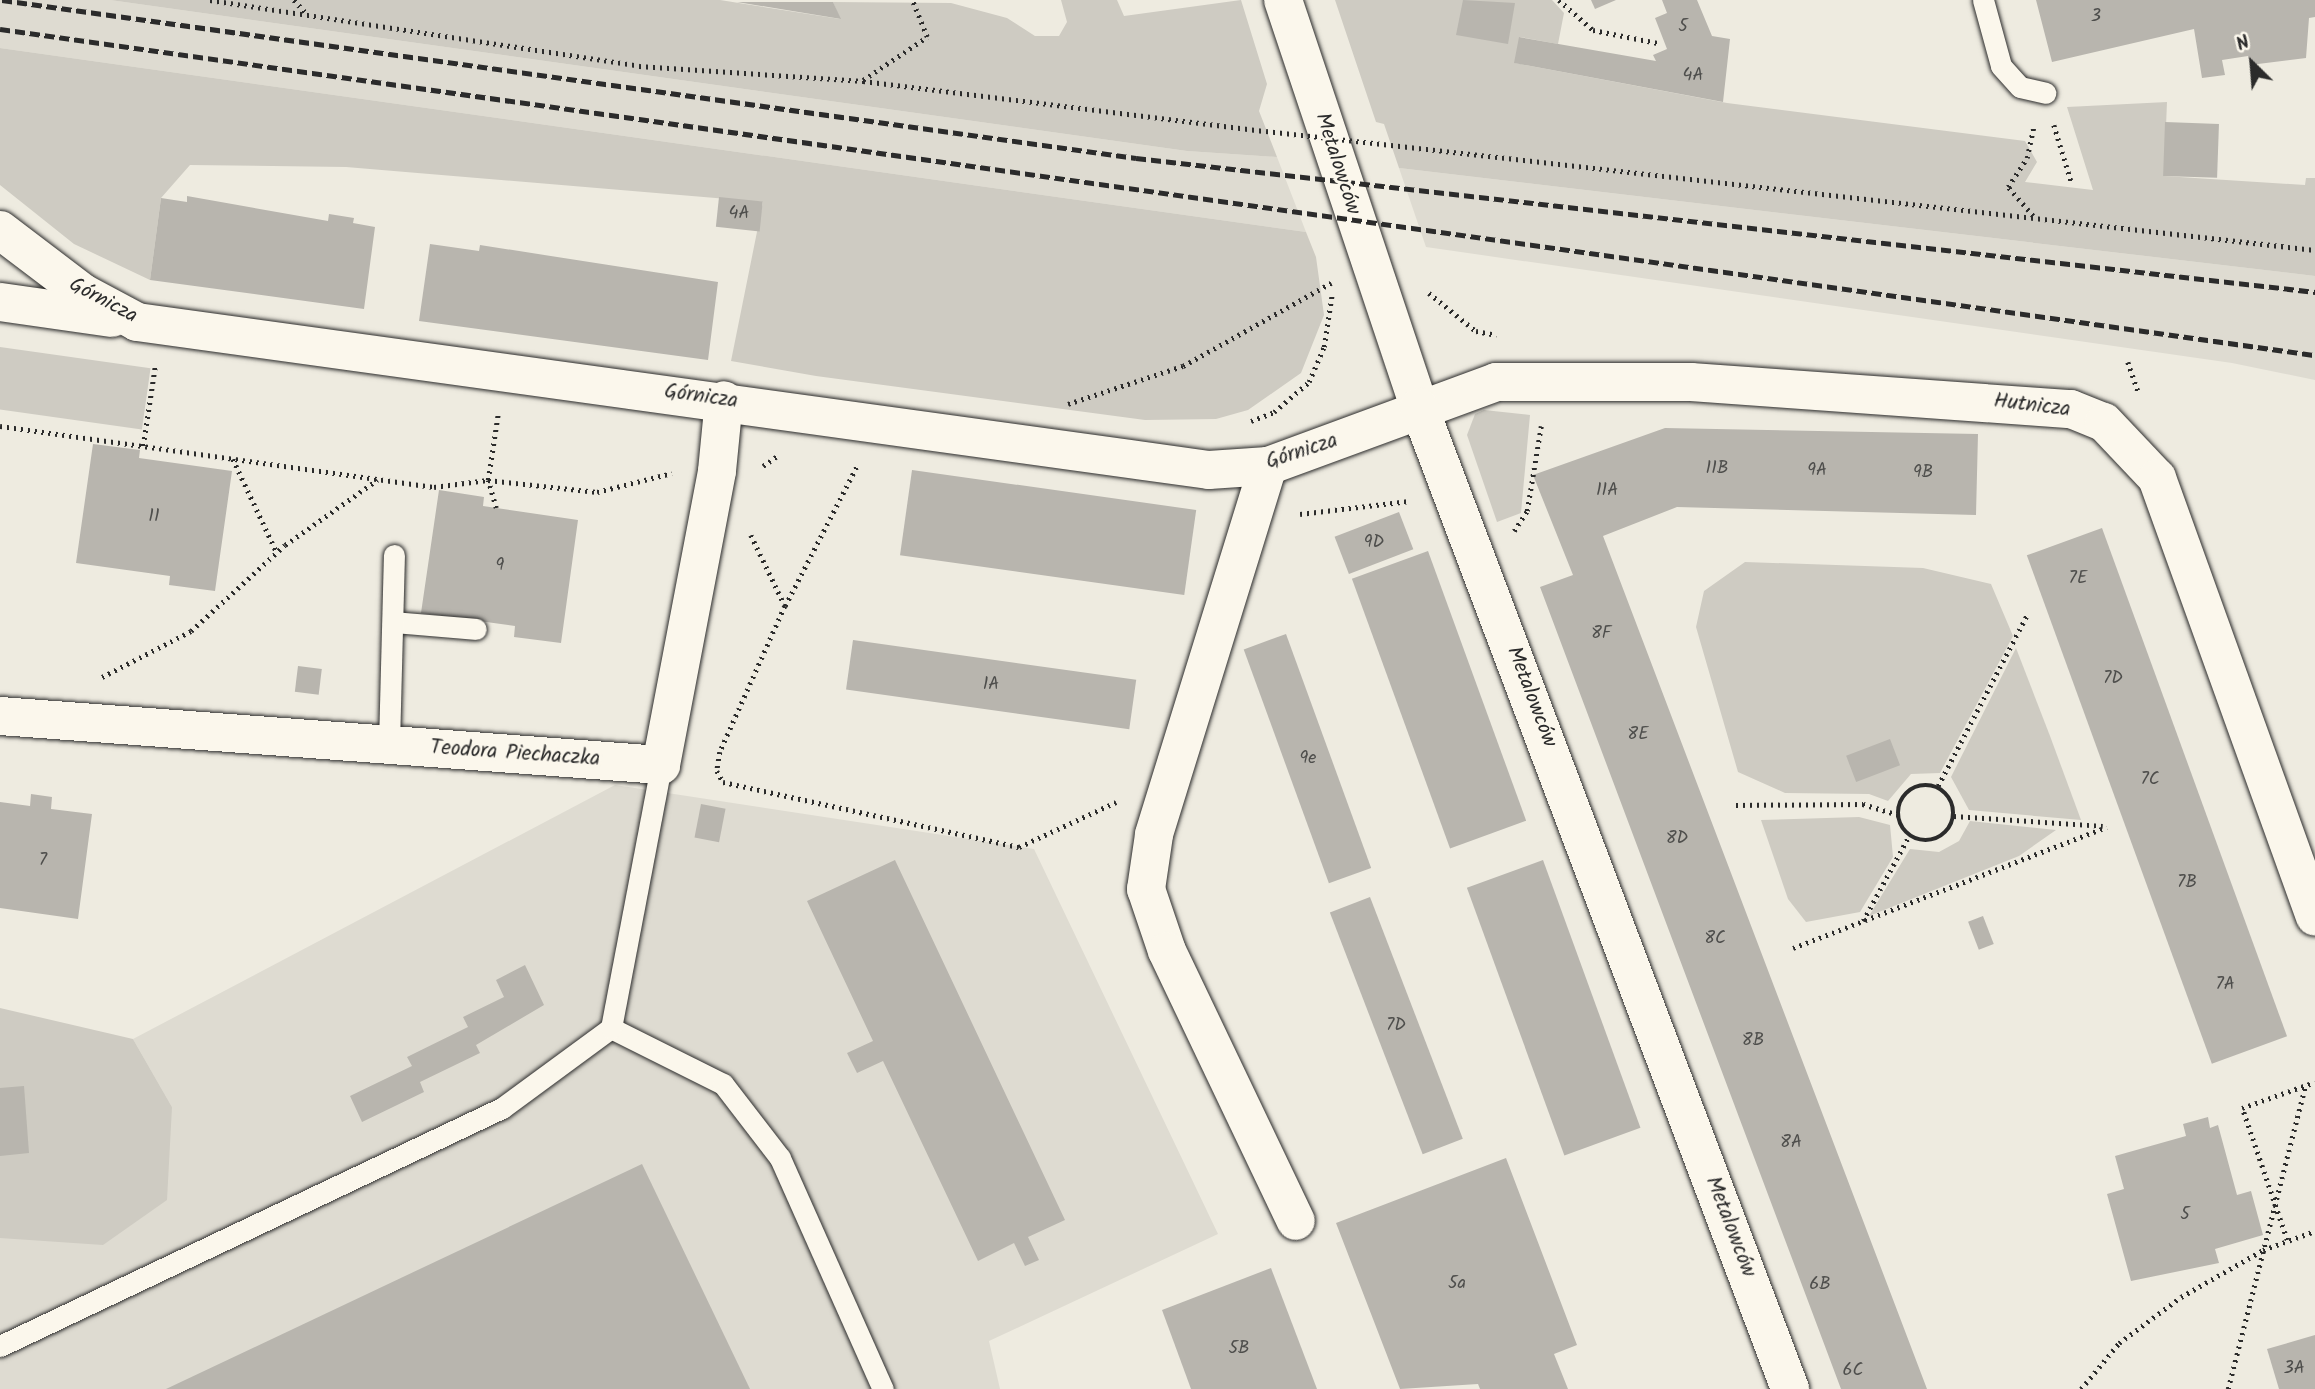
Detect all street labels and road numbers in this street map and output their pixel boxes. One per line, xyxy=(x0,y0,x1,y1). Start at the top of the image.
street label: Metalowców xyxy=(1309,110,1365,218)
street label: Górnicza xyxy=(64,273,142,329)
street label: Górnicza xyxy=(663,379,739,415)
street label: Hutnicza xyxy=(1992,389,2072,423)
street label: Górnicza xyxy=(1263,429,1341,475)
street label: Metalowców xyxy=(1500,643,1562,751)
street label: Teodora Piechaczka xyxy=(429,736,601,772)
street label: Metalowców xyxy=(1699,1173,1761,1281)

